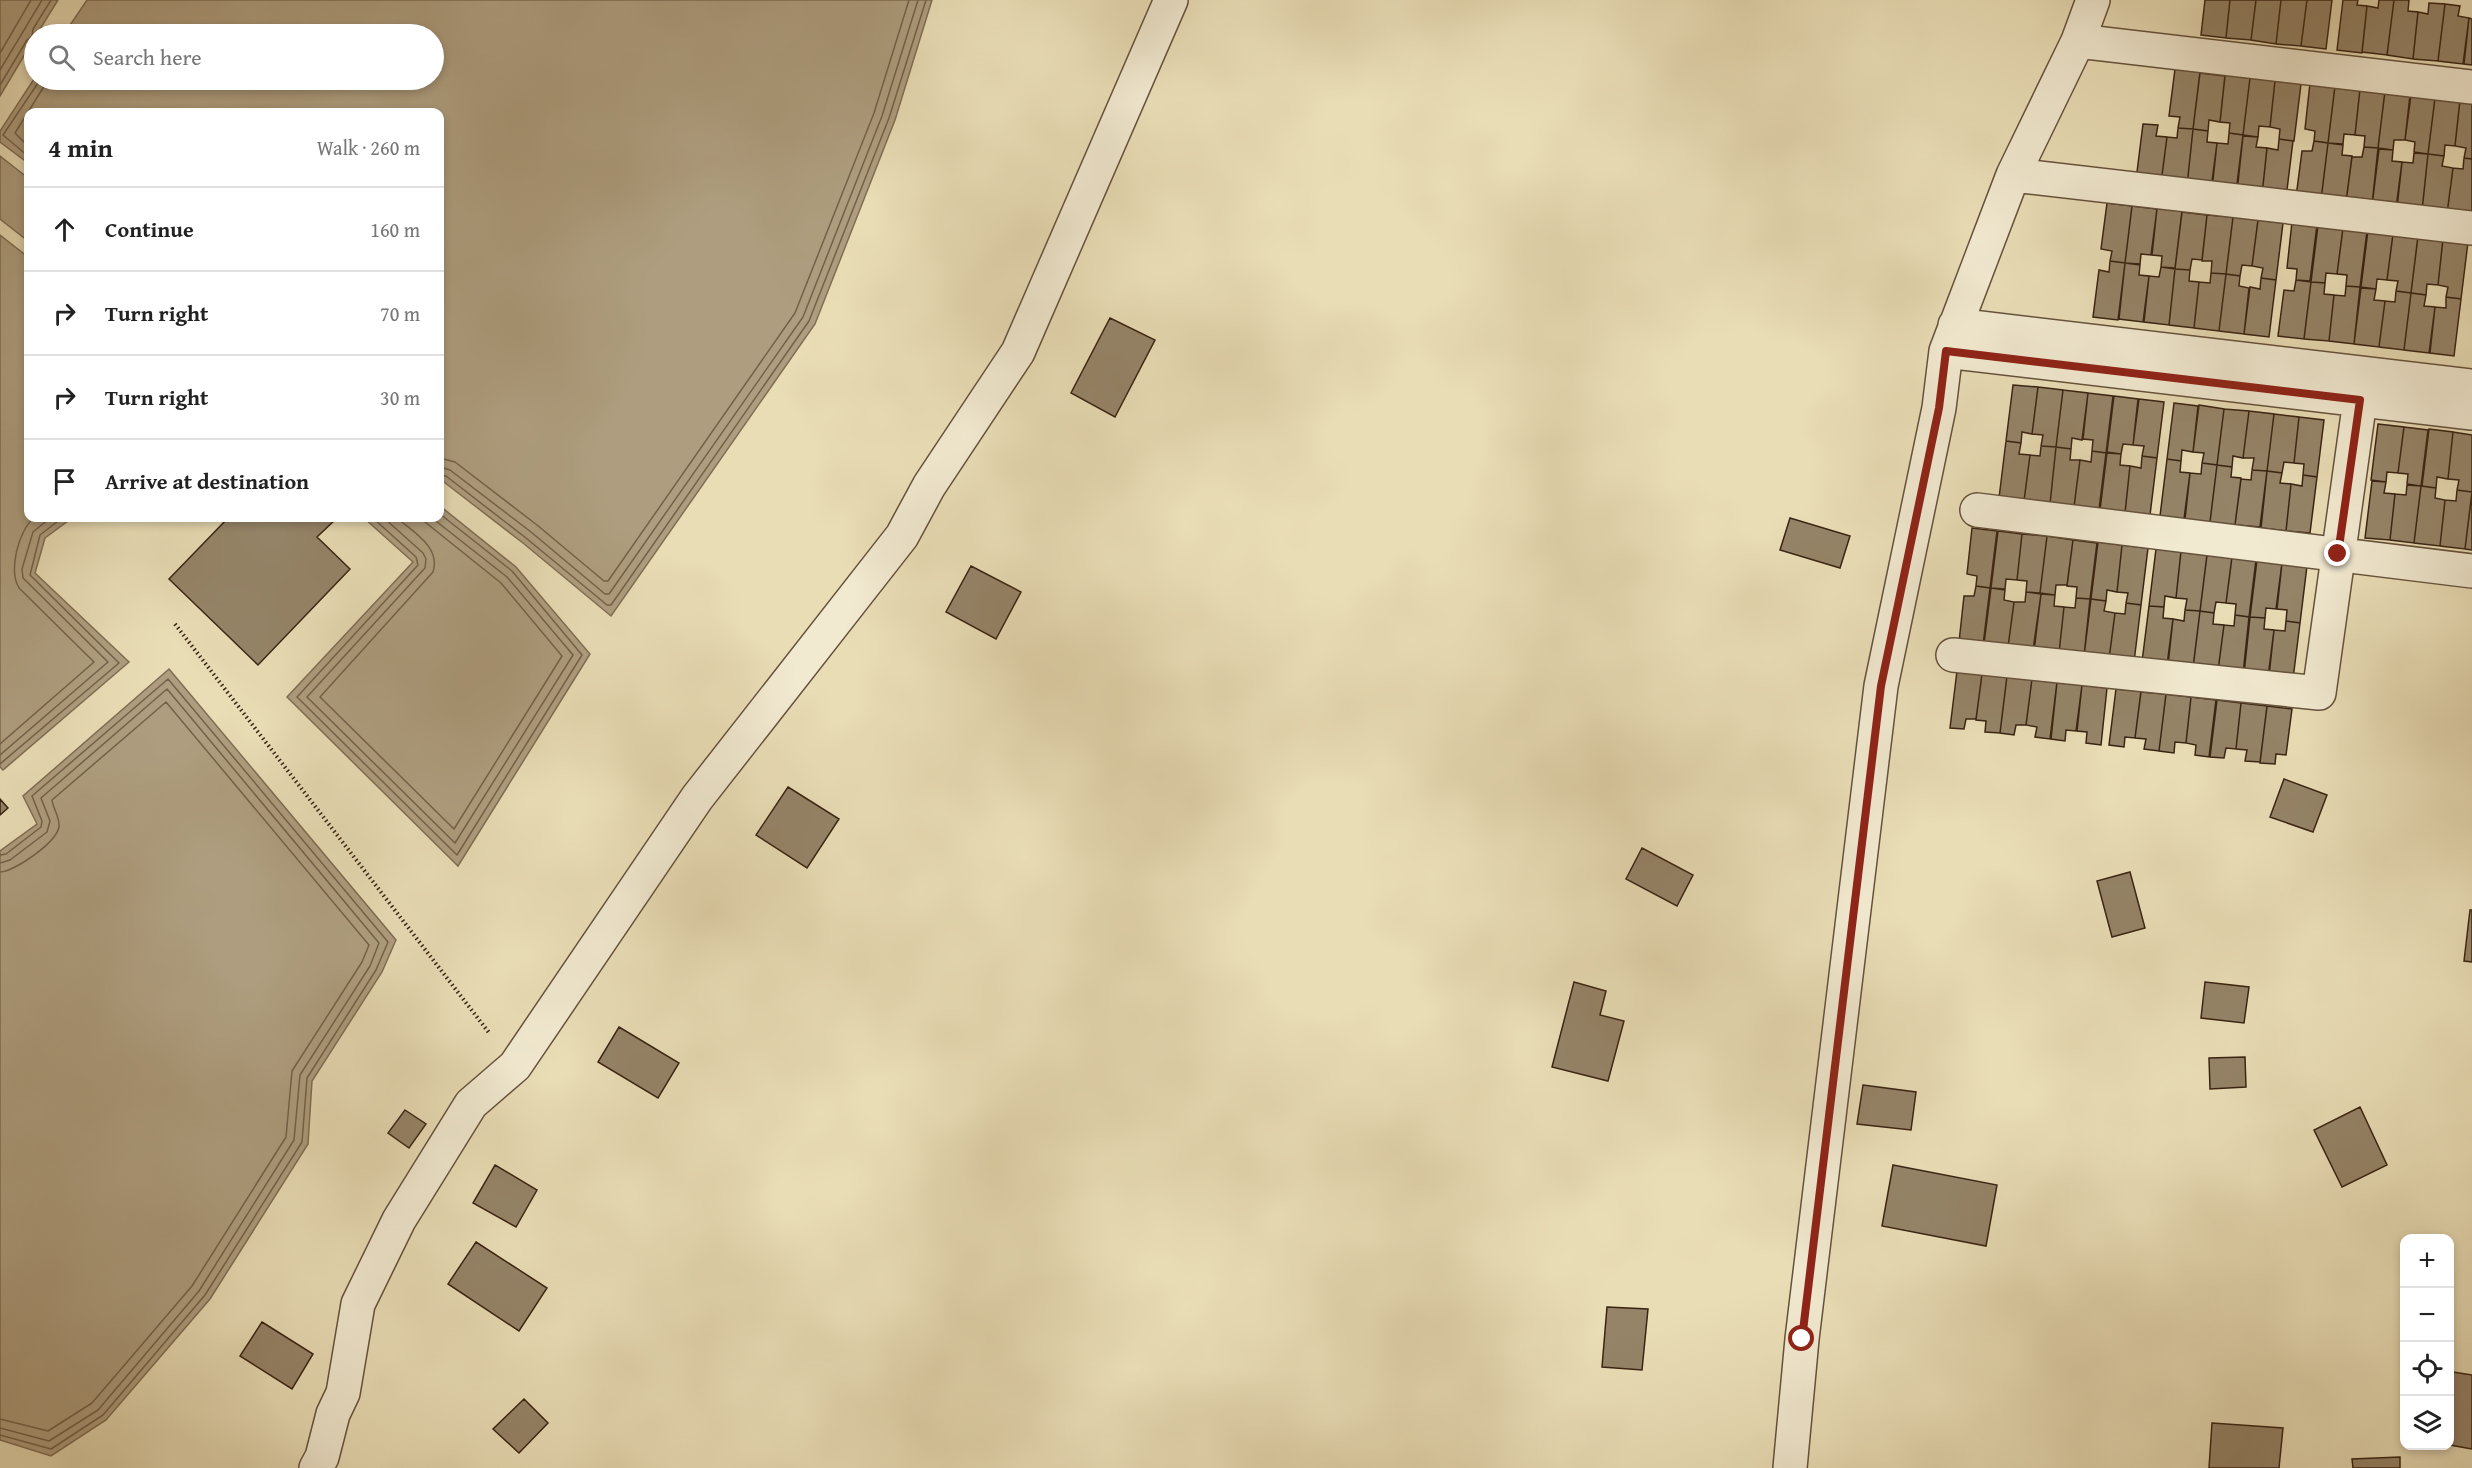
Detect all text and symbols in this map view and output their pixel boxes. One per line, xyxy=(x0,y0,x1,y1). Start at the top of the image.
search box xyxy=(24,24,444,90)
icon: search xyxy=(45,41,78,74)
text: Search here xyxy=(93,41,202,73)
text: 4 min xyxy=(48,128,113,167)
text: Walk · 260 m xyxy=(317,133,420,162)
icon: ahead xyxy=(48,213,81,246)
text: Continue xyxy=(105,213,194,245)
text: 160 m xyxy=(370,215,420,244)
icon: right xyxy=(48,297,81,330)
text: Turn right xyxy=(105,297,208,329)
text: 70 m xyxy=(380,299,420,328)
icon: right xyxy=(48,381,81,414)
text: Turn right xyxy=(105,381,208,413)
text: 30 m xyxy=(380,383,420,412)
icon: arrive xyxy=(48,465,81,498)
text: Arrive at destination xyxy=(105,465,309,497)
route end xyxy=(2324,540,2350,566)
map controls xyxy=(2400,1234,2454,1450)
button: + xyxy=(2400,1234,2454,1288)
button: − xyxy=(2400,1288,2454,1342)
route start xyxy=(1788,1325,1814,1351)
button: locate xyxy=(2400,1342,2454,1396)
button: layers xyxy=(2400,1396,2454,1450)

